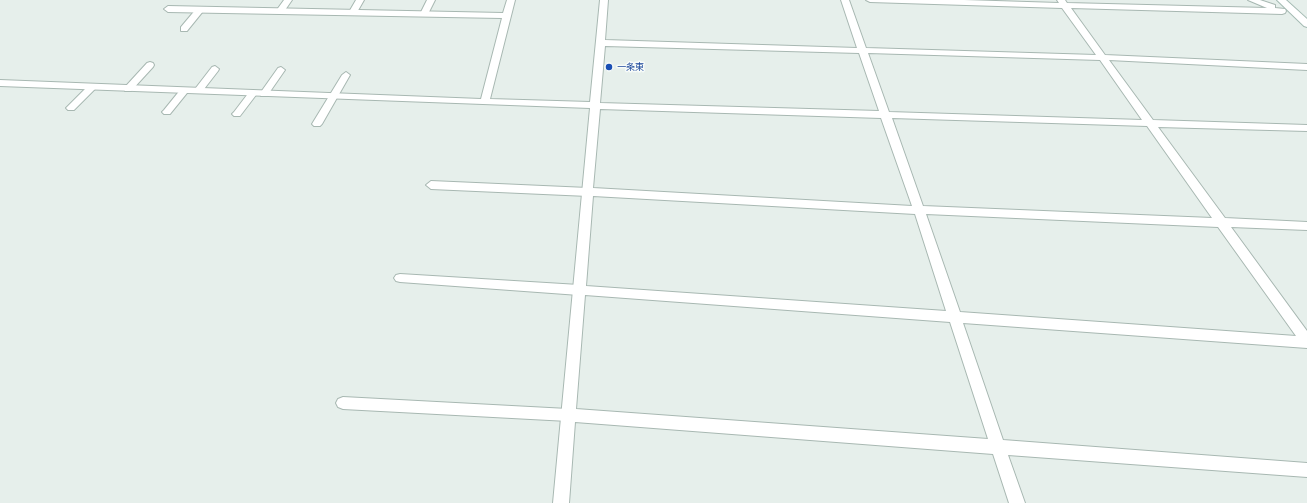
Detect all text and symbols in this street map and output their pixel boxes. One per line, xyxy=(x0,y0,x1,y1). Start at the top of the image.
marker: 一条東 xyxy=(604,62,614,72)
place label: 一条東 xyxy=(617,62,644,72)

